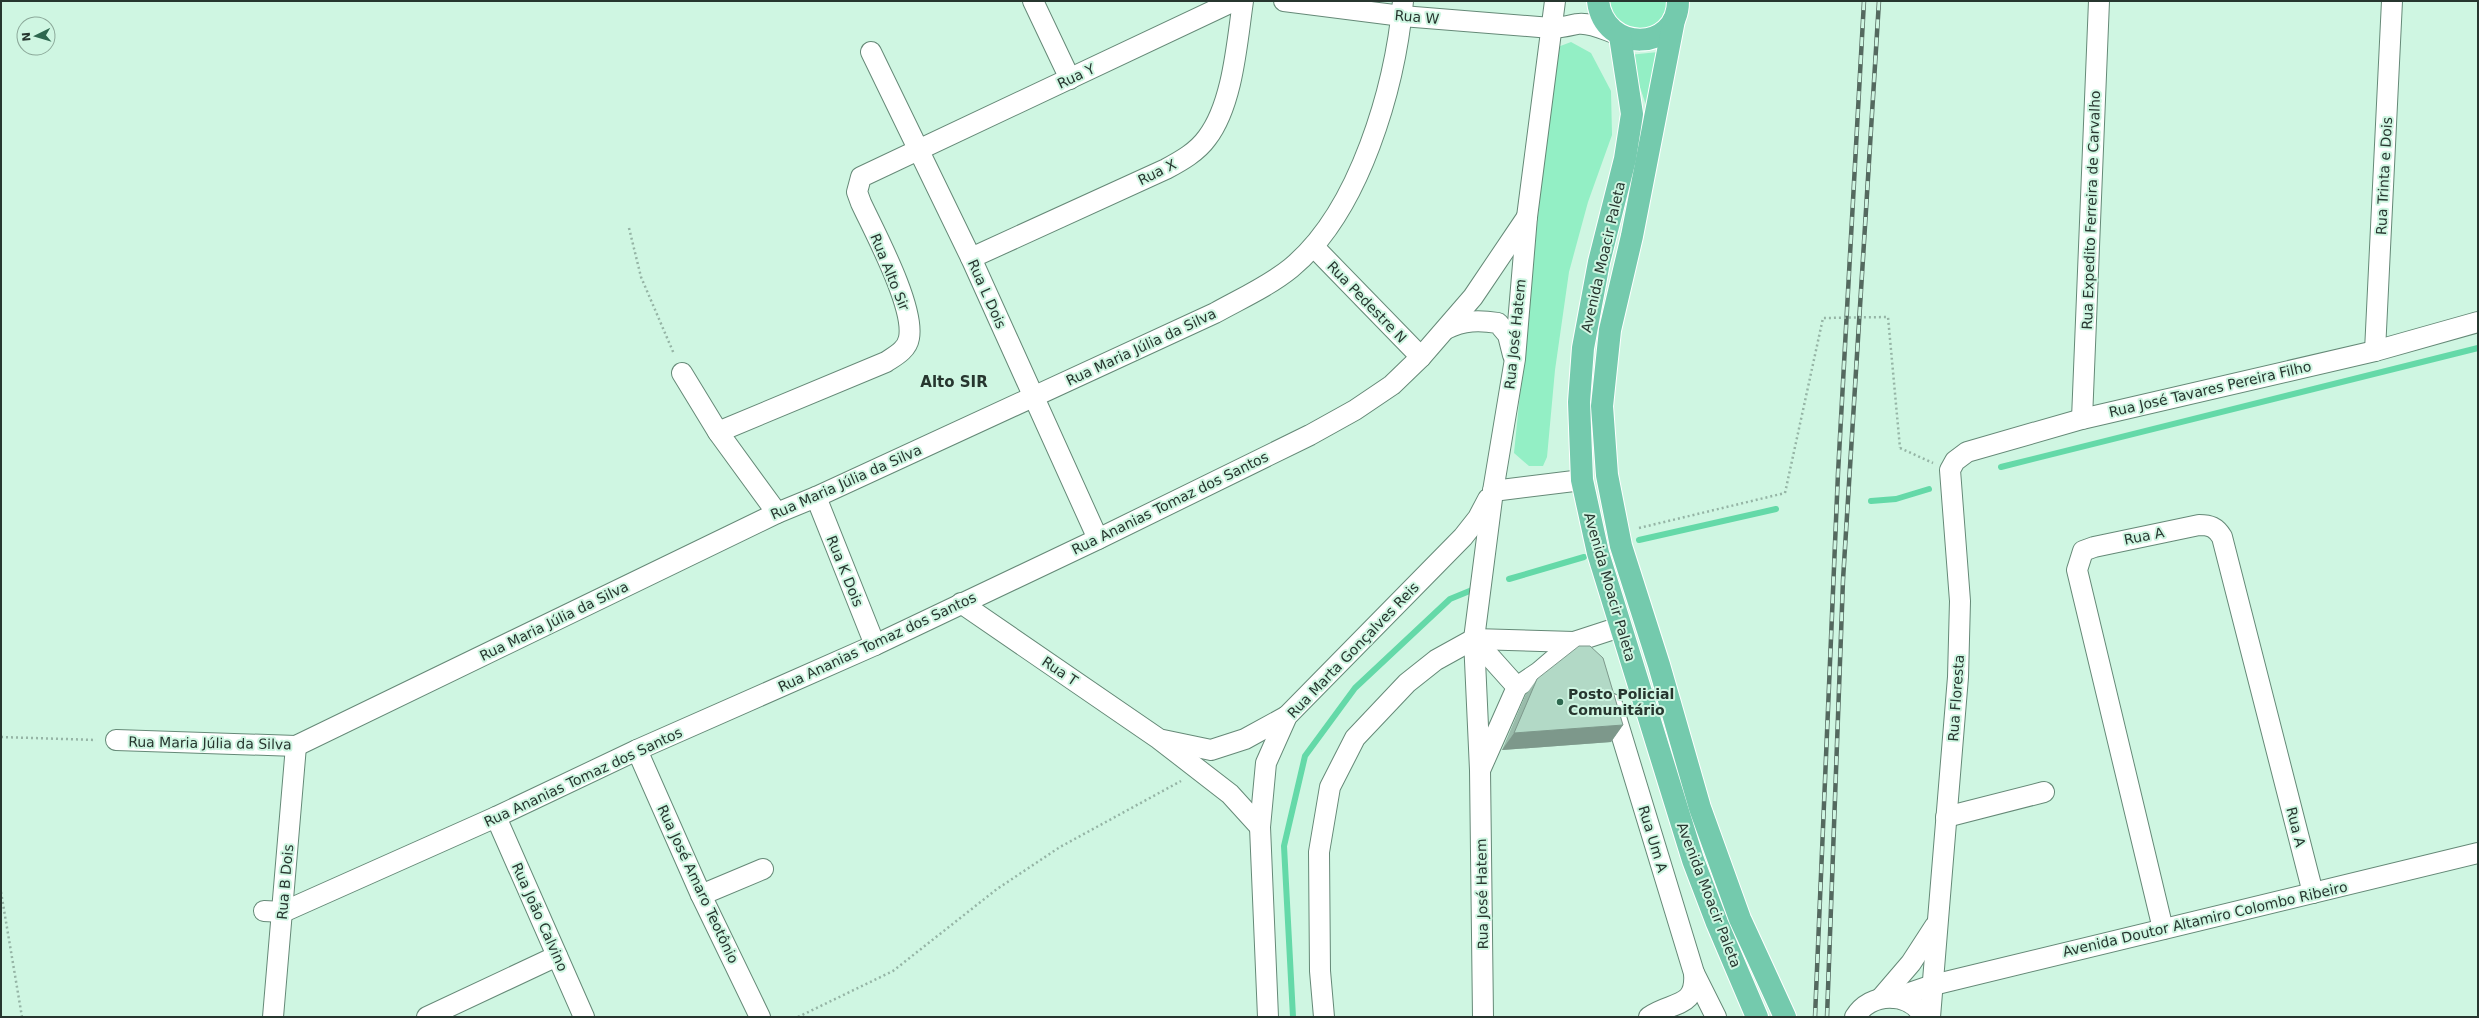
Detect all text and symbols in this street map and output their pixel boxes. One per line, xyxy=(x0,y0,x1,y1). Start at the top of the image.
street label: Rua W xyxy=(1394,7,1440,27)
north arrow xyxy=(16,16,56,56)
text: N xyxy=(20,32,33,42)
street label: Rua Y xyxy=(1055,60,1098,92)
street label: Rua Expedito Ferreira de Carvalho xyxy=(2079,90,2103,330)
street label: Rua Trinta e Dois xyxy=(2373,117,2395,235)
street label: Rua X xyxy=(1135,156,1179,188)
street label: Avenida Moacir Paleta xyxy=(1578,180,1628,334)
street label: Rua Alto Sir xyxy=(867,231,913,313)
street label: Rua L Dois xyxy=(965,257,1009,331)
street label: Rua Pedestre N xyxy=(1324,258,1410,346)
street label: Rua José Hatem xyxy=(1501,278,1529,390)
street label: Rua Maria Júlia da Silva xyxy=(1063,305,1219,389)
street label: Rua José Tavares Pereira Filho xyxy=(2107,358,2313,420)
district label: Alto SIR xyxy=(920,373,988,391)
street label: Rua Maria Júlia da Silva xyxy=(768,441,924,523)
street label: Rua Ananias Tomaz dos Santos xyxy=(1069,448,1271,558)
street label: Avenida Moacir Paleta xyxy=(1581,511,1639,663)
street label: Rua A xyxy=(2123,524,2166,548)
street label: Rua K Dois xyxy=(824,533,866,609)
street label: Rua Maria Júlia da Silva xyxy=(477,578,631,664)
street label: Rua Marta Gonçalves Reis xyxy=(1284,579,1422,721)
street label: Rua Ananias Tomaz dos Santos xyxy=(775,589,979,695)
street label: Rua T xyxy=(1039,653,1081,689)
street label: Rua Floresta xyxy=(1945,654,1967,742)
place label: Posto Policial Comunitário xyxy=(1568,686,1674,718)
marker: Posto Policial Comunitário xyxy=(1555,697,1565,707)
street label: Rua Ananias Tomaz dos Santos xyxy=(481,724,685,830)
street label: Rua Maria Júlia da Silva xyxy=(128,734,292,752)
street label: Rua José Amaro Teotônio xyxy=(654,802,742,966)
street label: Rua Um A xyxy=(1635,804,1671,875)
street label: Rua A xyxy=(2283,805,2309,849)
street label: Avenida Moacir Paleta xyxy=(1674,820,1744,970)
street label: Rua José Hatem xyxy=(1473,838,1491,950)
street label: Rua B Dois xyxy=(274,844,296,920)
street label: Rua João Calvino xyxy=(509,860,571,974)
street label: Avenida Doutor Altamiro Colombo Ribeiro xyxy=(2061,878,2349,960)

